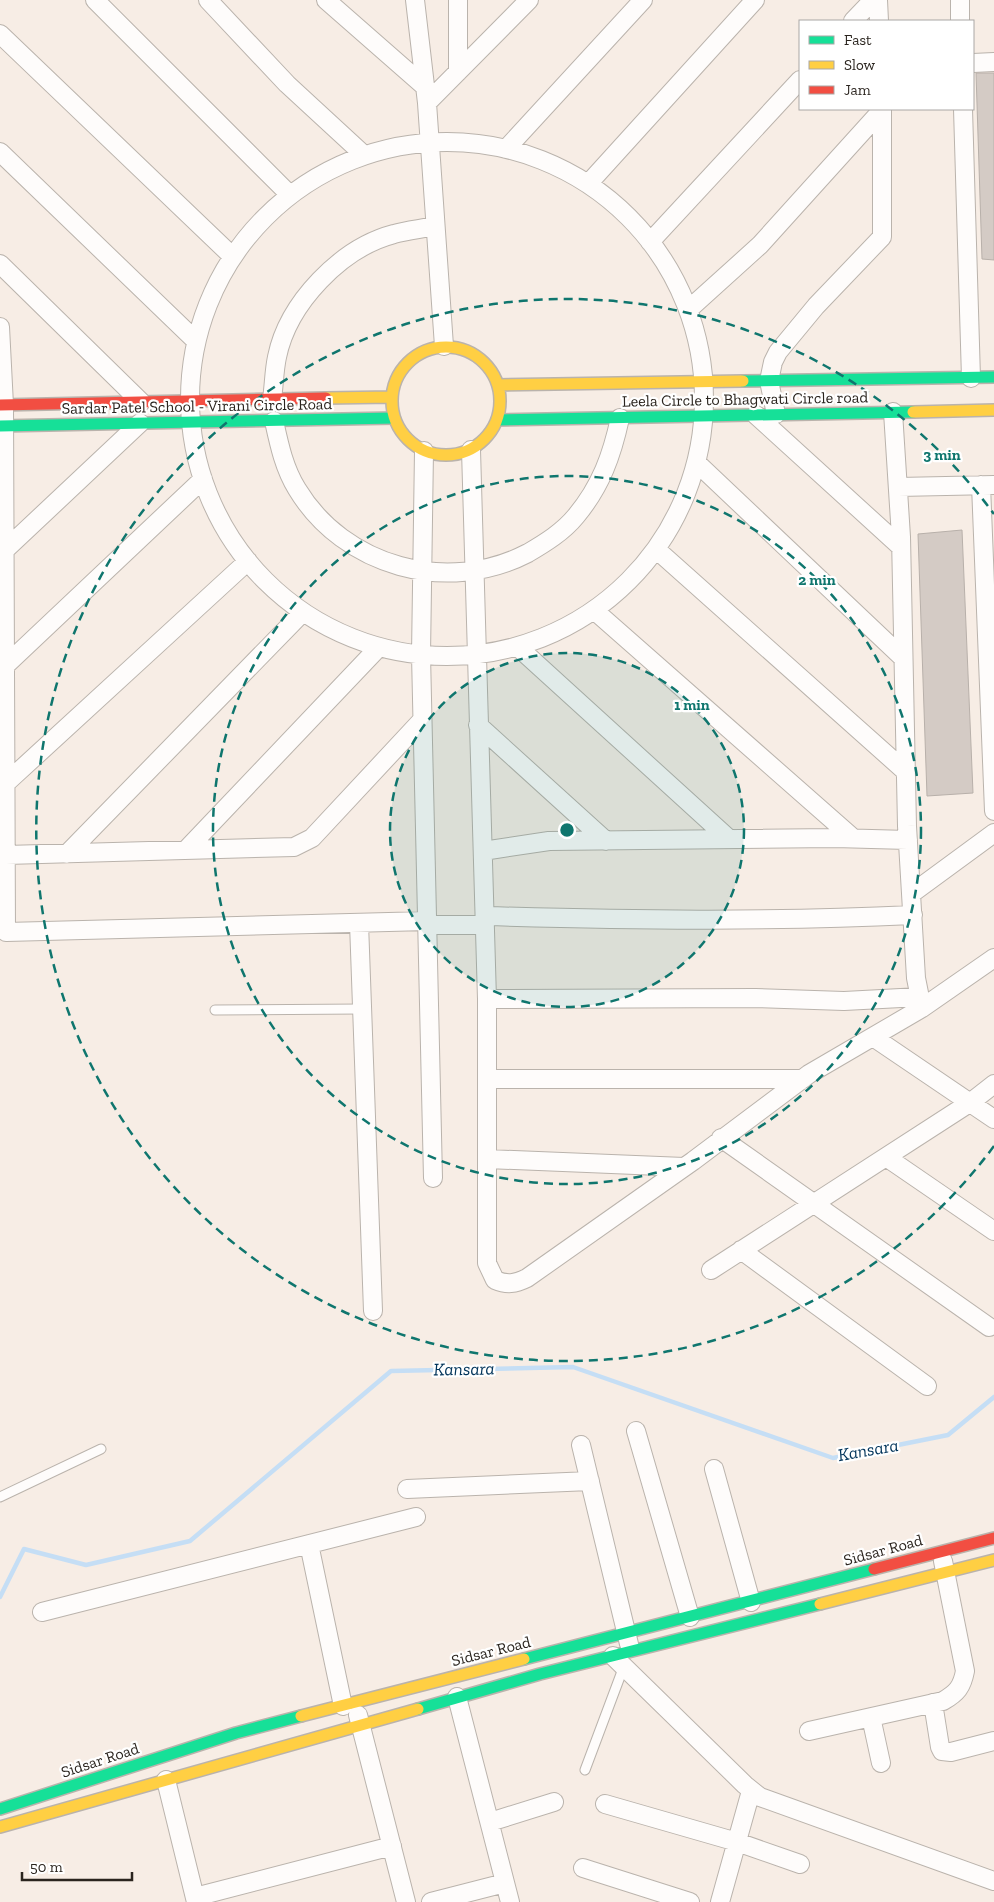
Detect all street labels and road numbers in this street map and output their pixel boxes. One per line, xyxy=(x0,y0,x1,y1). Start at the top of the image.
street label: Leela Circle to Bhagwati Circle road xyxy=(622,387,869,411)
street label: Sardar Patel School - Virani Circle Road xyxy=(62,394,333,418)
street label: Sidsar Road xyxy=(841,1530,925,1570)
street label: Sidsar Road xyxy=(449,1632,533,1670)
street label: Sidsar Road xyxy=(59,1738,142,1782)

